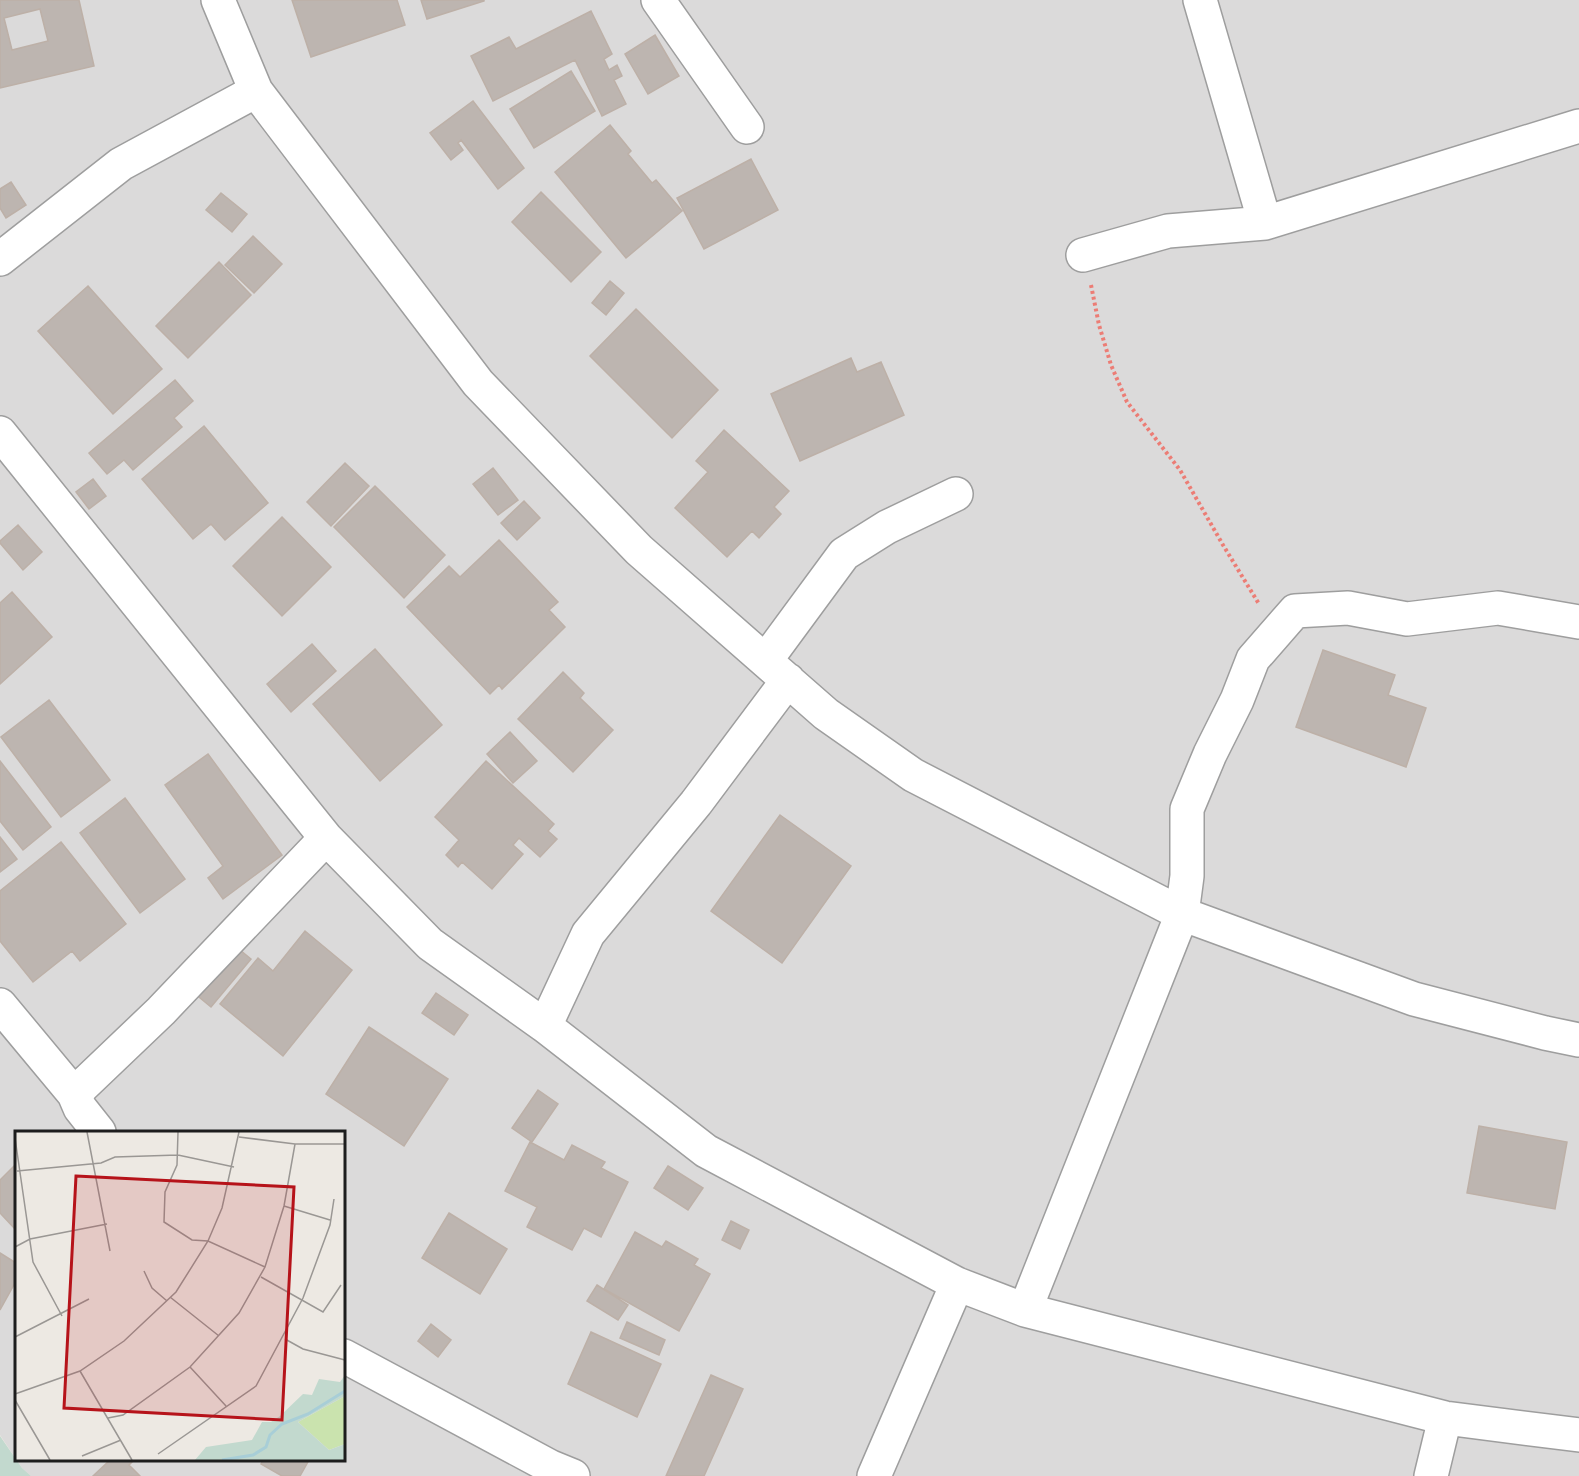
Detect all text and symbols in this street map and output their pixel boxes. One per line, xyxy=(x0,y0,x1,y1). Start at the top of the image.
inset map xyxy=(15,1131,345,1461)

